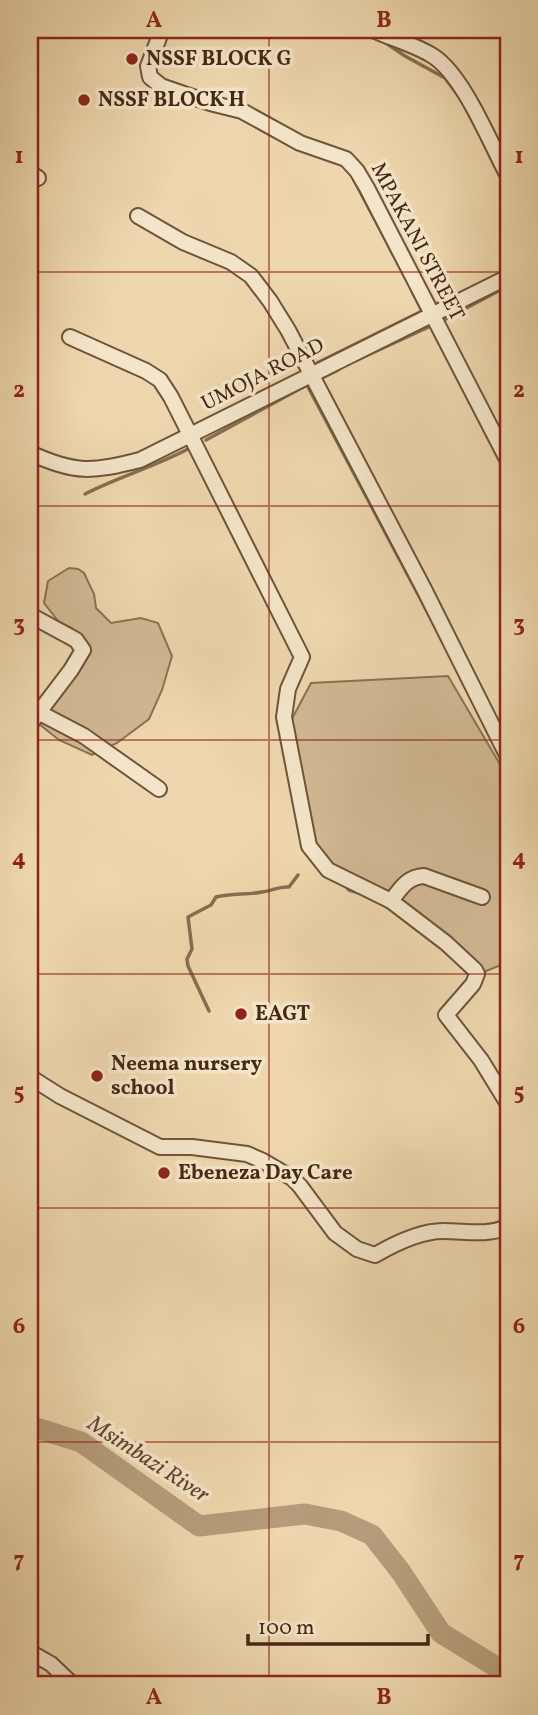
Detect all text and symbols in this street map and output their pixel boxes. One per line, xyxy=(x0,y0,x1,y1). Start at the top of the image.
text: A xyxy=(146,5,162,37)
text: B xyxy=(376,5,392,37)
place label: NSSF BLOCK G xyxy=(146,45,292,74)
marker: NSSF BLOCK G xyxy=(124,51,140,67)
place label: NSSF BLOCK H xyxy=(98,86,245,115)
marker: NSSF BLOCK H xyxy=(76,92,92,108)
text: 1 xyxy=(14,141,24,173)
text: 1 xyxy=(514,141,524,173)
street label: MPAKANI STREET xyxy=(363,158,471,326)
street label: UMOJA ROAD xyxy=(197,332,329,418)
text: 2 xyxy=(13,375,25,407)
text: 2 xyxy=(513,375,525,407)
text: 3 xyxy=(13,609,25,641)
text: 3 xyxy=(513,609,525,641)
text: 4 xyxy=(12,843,26,875)
text: 4 xyxy=(512,843,526,875)
place label: EAGT xyxy=(255,1000,311,1029)
marker: EAGT xyxy=(233,1006,249,1022)
place label: Neema nursery school xyxy=(111,1050,262,1103)
marker: Neema nursery school xyxy=(89,1068,105,1084)
text: 5 xyxy=(13,1077,25,1109)
text: 5 xyxy=(513,1077,525,1109)
place label: Ebeneza Day Care xyxy=(178,1159,353,1188)
marker: Ebeneza Day Care xyxy=(156,1165,172,1181)
text: 6 xyxy=(13,1311,25,1343)
text: 6 xyxy=(513,1311,525,1343)
water label: Msimbazi River xyxy=(80,1408,215,1512)
text: 7 xyxy=(14,1545,25,1577)
text: 7 xyxy=(514,1545,525,1577)
scale bar xyxy=(248,1603,428,1647)
text: 100 m xyxy=(258,1614,315,1643)
text: A xyxy=(146,1682,162,1714)
text: B xyxy=(376,1682,392,1714)

